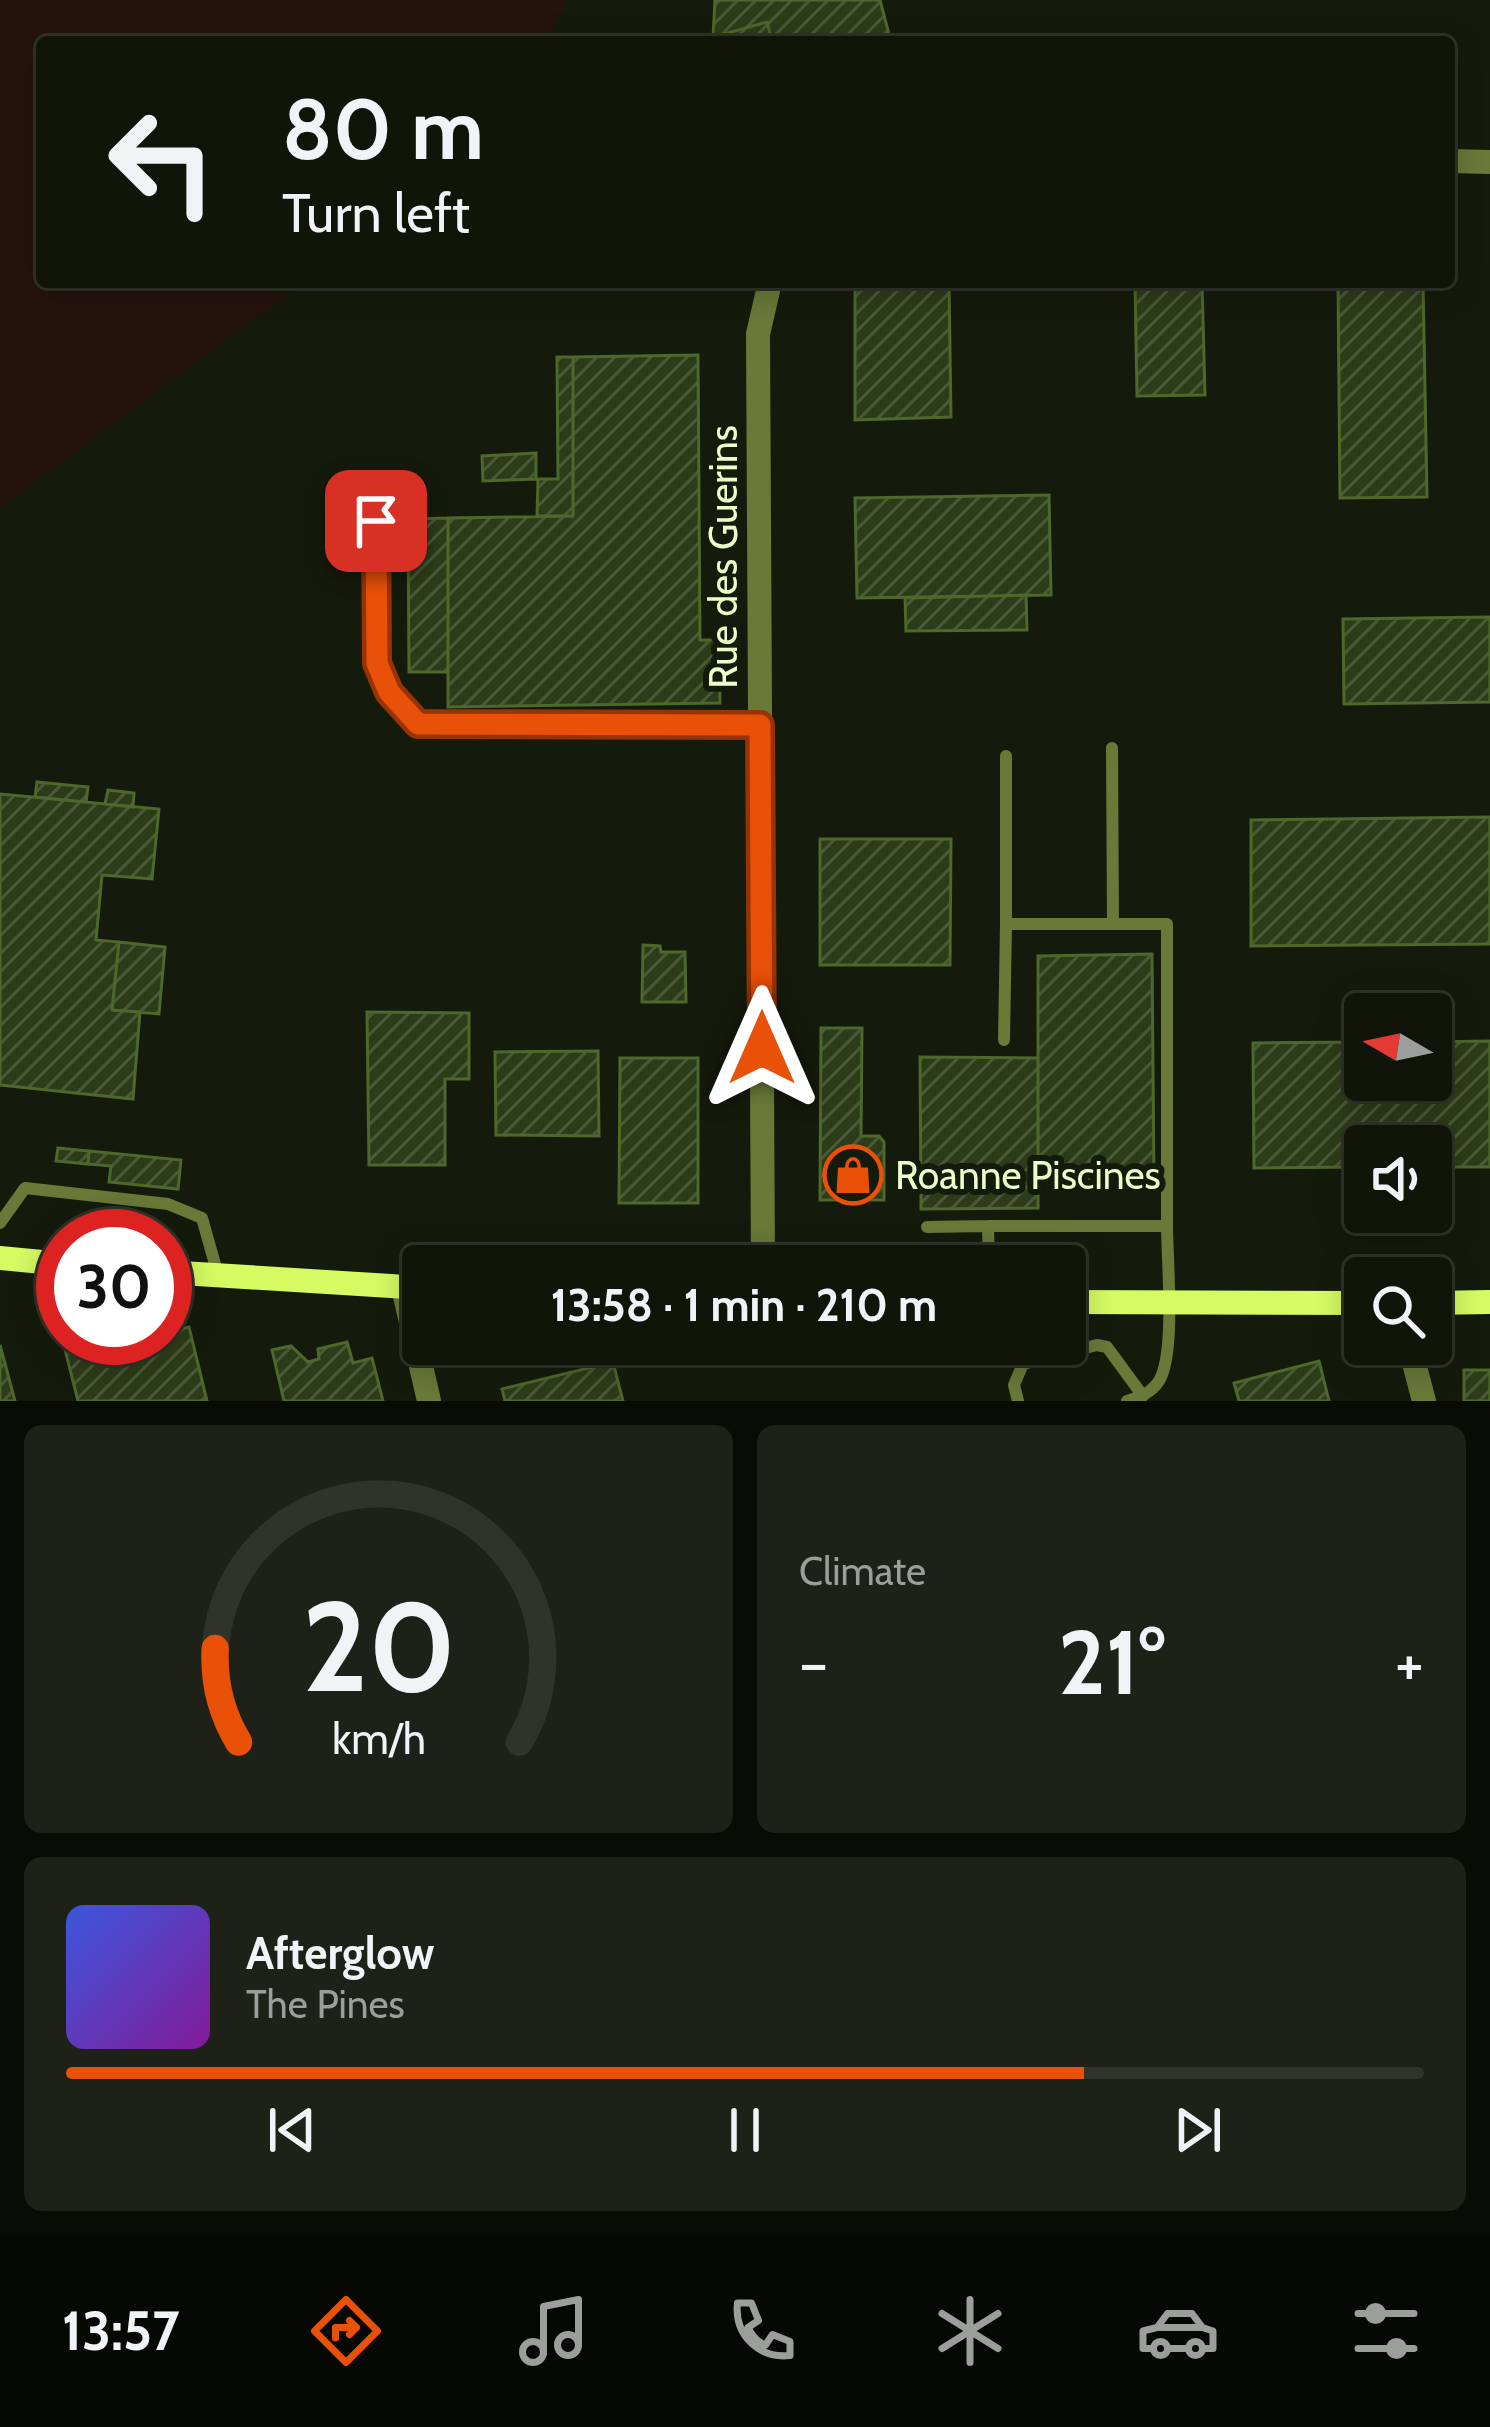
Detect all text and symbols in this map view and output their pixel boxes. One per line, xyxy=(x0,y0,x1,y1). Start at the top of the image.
text: 80 m xyxy=(282,78,484,180)
icon: left xyxy=(84,84,240,240)
text: Turn left xyxy=(282,180,470,246)
street label: Rue des Guerins xyxy=(699,425,747,689)
pin xyxy=(325,470,427,572)
icon: arrive xyxy=(343,488,409,554)
position arrow xyxy=(699,985,825,1111)
north arrow xyxy=(1344,993,1452,1101)
map controls xyxy=(1344,993,1452,1365)
button: sound xyxy=(1344,1125,1452,1233)
shop icon: Roanne Piscines xyxy=(822,1144,884,1206)
place label: Roanne Piscines xyxy=(895,1151,1161,1199)
speed limit sign: 30 xyxy=(36,1209,192,1365)
button: search xyxy=(1344,1257,1452,1365)
text: 13:58 · 1 min · 210 m xyxy=(551,1278,937,1332)
text: Climate xyxy=(799,1547,926,1595)
text: 20 xyxy=(301,1571,456,1722)
text: 21° xyxy=(1058,1607,1165,1717)
text: − xyxy=(799,1622,828,1703)
text: + xyxy=(1395,1622,1424,1703)
text: km/h xyxy=(332,1713,425,1765)
text: Afterglow xyxy=(246,1926,434,1980)
text: The Pines xyxy=(246,1980,405,2028)
icon: previous xyxy=(259,2097,325,2163)
icon: pause xyxy=(712,2097,778,2163)
icon: next xyxy=(1165,2097,1231,2163)
icon: directions xyxy=(304,2289,388,2373)
icon: music xyxy=(512,2289,596,2373)
icon: phone xyxy=(720,2289,804,2373)
icon: climate xyxy=(928,2289,1012,2373)
icon: car xyxy=(1136,2289,1220,2373)
icon: filters xyxy=(1344,2289,1428,2373)
text: 13:57 xyxy=(62,2298,180,2364)

